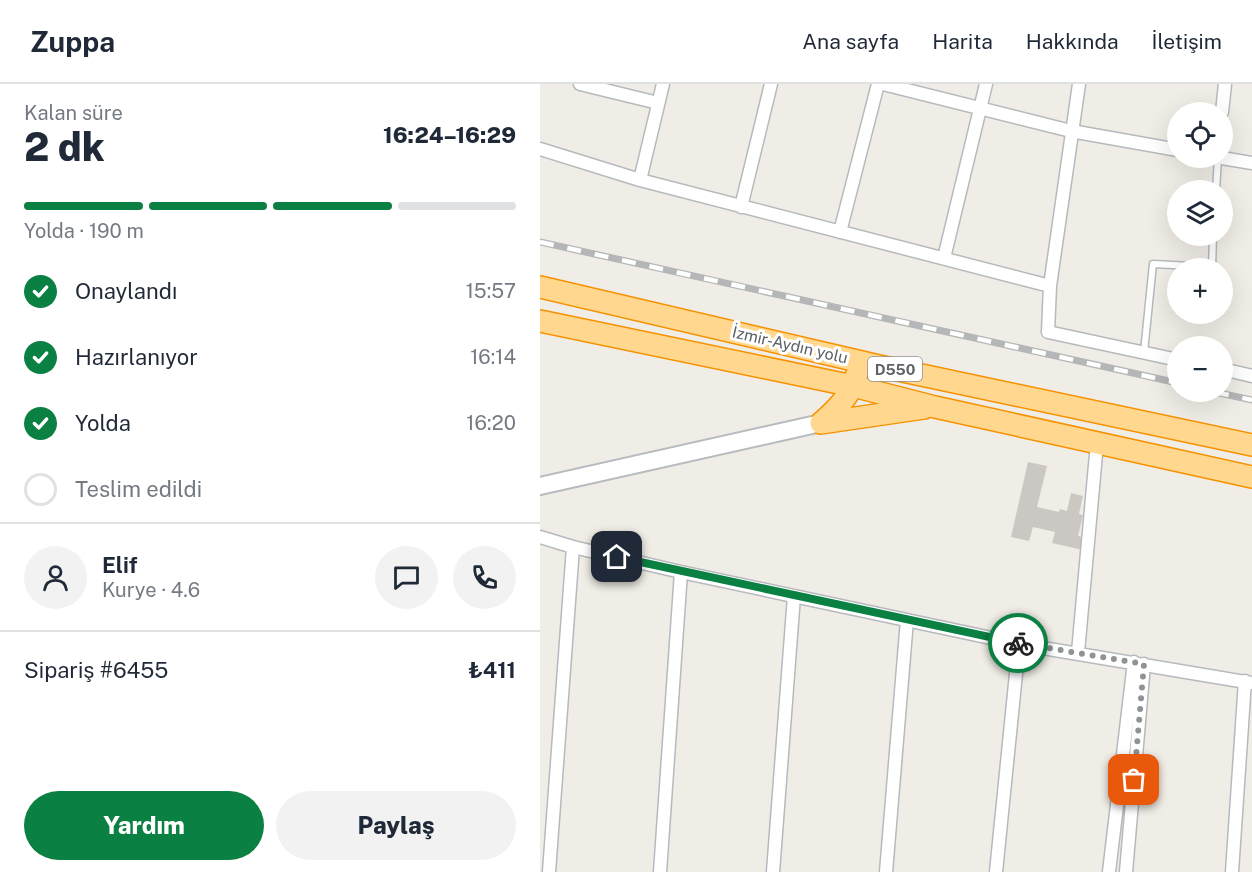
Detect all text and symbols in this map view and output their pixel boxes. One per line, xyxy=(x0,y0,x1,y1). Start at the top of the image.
text: Zuppa xyxy=(30,25,115,58)
text: Ana sayfa xyxy=(802,29,899,54)
text: Harita xyxy=(932,29,993,54)
text: Hakkında xyxy=(1026,29,1119,54)
text: İletişim xyxy=(1152,29,1222,54)
text: Kalan süre xyxy=(24,101,123,125)
map controls xyxy=(1167,102,1233,402)
button: locate xyxy=(1167,102,1233,168)
text: 16:24–16:29 xyxy=(383,122,516,148)
text: 2 dk xyxy=(24,124,105,170)
button: layers xyxy=(1167,180,1233,246)
text: Yolda · 190 m xyxy=(24,219,144,243)
button: + xyxy=(1167,258,1233,324)
icon: check xyxy=(24,275,57,308)
text: Onaylandı xyxy=(75,278,177,304)
text: 15:57 xyxy=(466,279,516,303)
street label: İzmir-Aydın yolu xyxy=(730,322,850,368)
button: − xyxy=(1167,336,1233,402)
icon: check xyxy=(24,341,57,374)
text: Hazırlanıyor xyxy=(75,344,198,370)
text: 16:14 xyxy=(470,345,516,369)
road number: D550 xyxy=(868,357,922,381)
icon: check xyxy=(24,407,57,440)
text: Yolda xyxy=(75,410,131,436)
text: 16:20 xyxy=(466,411,516,435)
text: Teslim edildi xyxy=(75,476,202,502)
pin xyxy=(591,531,642,582)
icon: home xyxy=(600,540,633,573)
button: person xyxy=(24,546,87,609)
button: chat xyxy=(375,546,438,609)
button: phone xyxy=(453,546,516,609)
text: Elif xyxy=(102,552,138,578)
text: Kurye · 4.6 xyxy=(102,578,200,602)
courier xyxy=(988,613,1048,673)
icon: bike xyxy=(1002,627,1035,660)
text: Sipariş #6455 xyxy=(24,657,168,683)
text: ₺411 xyxy=(468,657,516,683)
pin xyxy=(1108,754,1159,805)
icon: bag xyxy=(1117,763,1150,796)
button: Yardım xyxy=(24,791,264,860)
button: Paylaş xyxy=(276,791,516,860)

